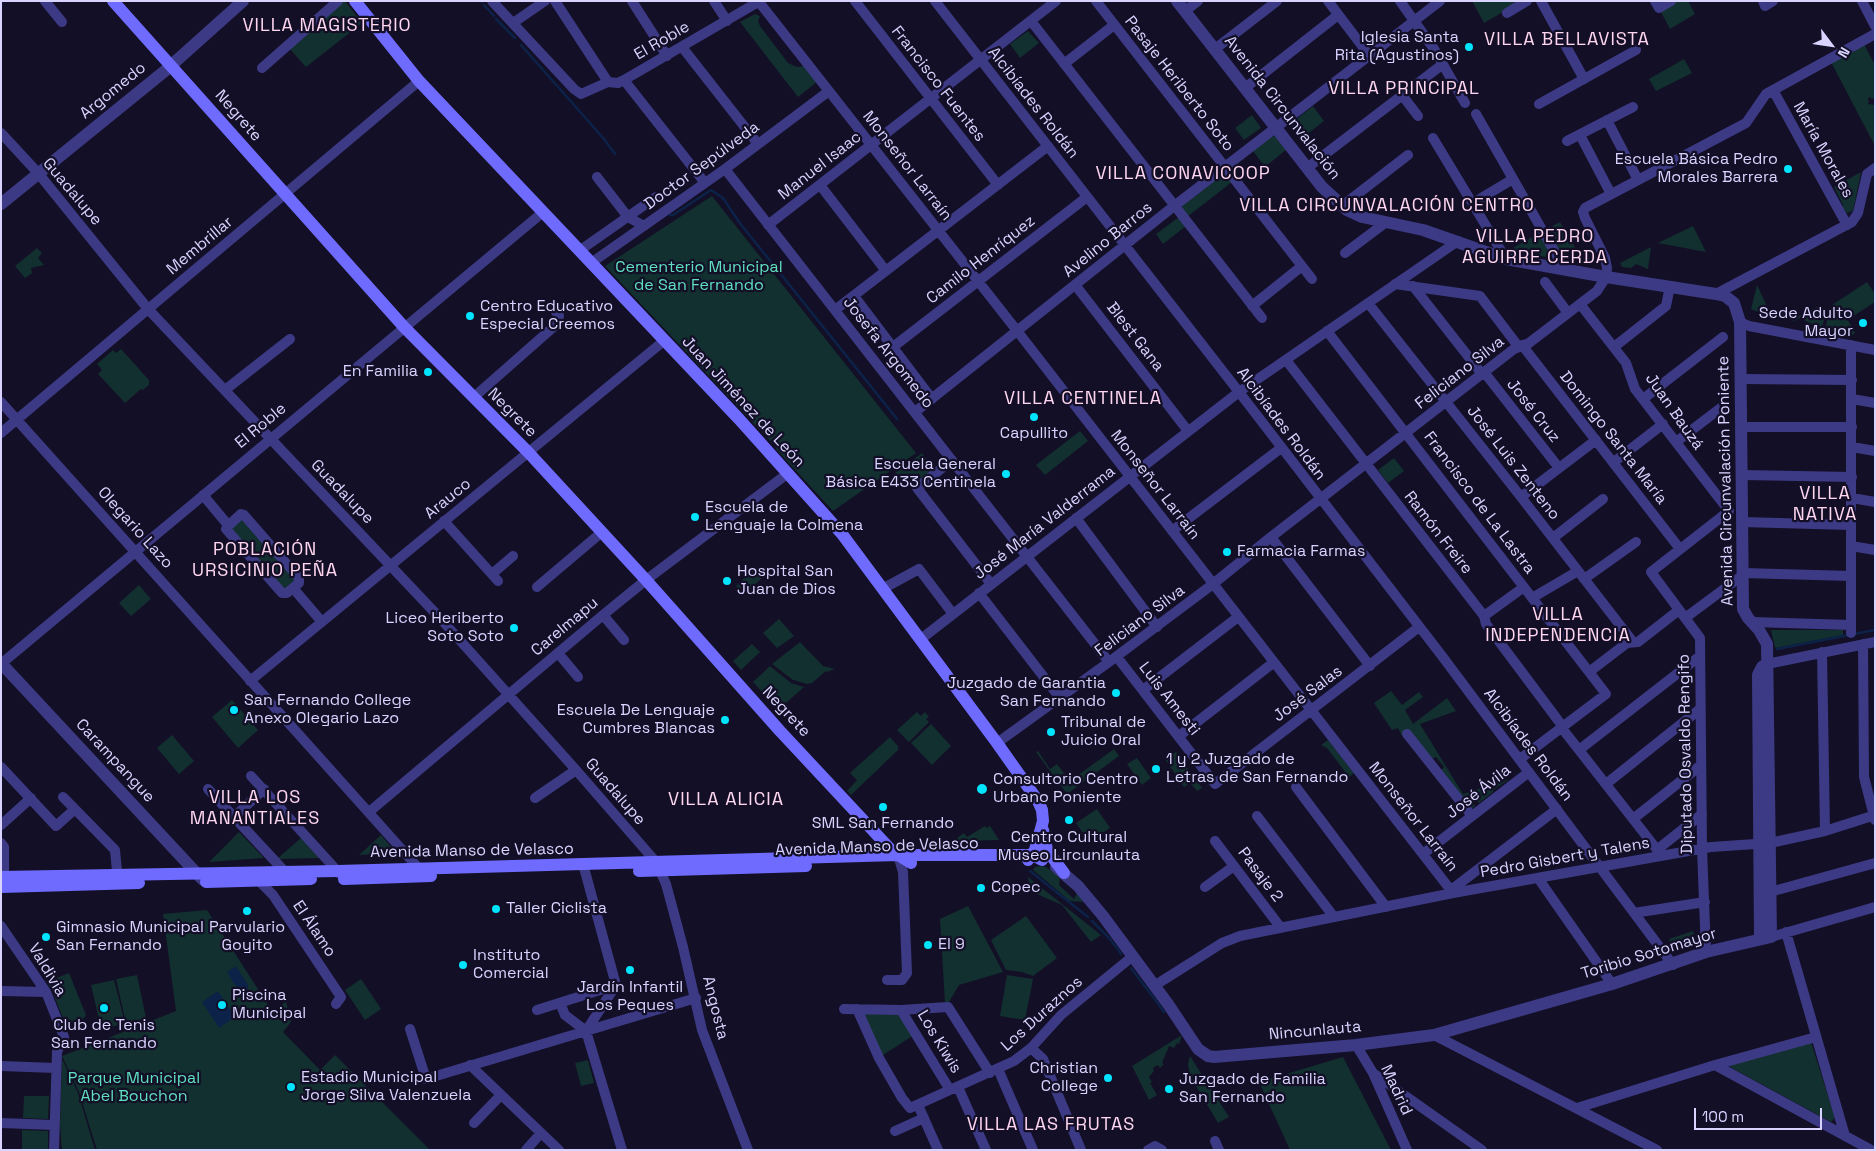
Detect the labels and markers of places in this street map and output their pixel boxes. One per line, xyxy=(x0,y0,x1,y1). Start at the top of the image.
place label: Iglesia Santa Rita (Agustinos) xyxy=(1335,28,1459,66)
marker: Iglesia Santa Rita (Agustinos) xyxy=(1463,41,1475,53)
place label: Escuela Básica Pedro Morales Barrera xyxy=(1615,150,1778,188)
marker: Escuela Básica Pedro Morales Barrera xyxy=(1782,163,1794,175)
place label: Centro Educativo Especial Creemos xyxy=(480,297,615,335)
place label: Sede Adulto Mayor xyxy=(1759,304,1853,342)
marker: Centro Educativo Especial Creemos xyxy=(464,310,476,322)
marker: Sede Adulto Mayor xyxy=(1857,317,1869,329)
place label: En Familia xyxy=(343,362,418,382)
marker: En Familia xyxy=(422,366,434,378)
marker: Capullito xyxy=(1028,411,1040,423)
place label: Capullito xyxy=(1000,424,1068,444)
place label: Escuela General Básica E433 Centinela xyxy=(826,455,996,493)
marker: Escuela General Básica E433 Centinela xyxy=(1000,468,1012,480)
place label: Escuela de Lenguaje la Colmena xyxy=(705,498,863,536)
marker: Escuela de Lenguaje la Colmena xyxy=(689,511,701,523)
place label: Farmacia Farmas xyxy=(1237,542,1365,562)
marker: Farmacia Farmas xyxy=(1221,546,1233,558)
place label: Hospital San Juan de Dios xyxy=(737,562,836,600)
marker: Hospital San Juan de Dios xyxy=(721,575,733,587)
place label: Liceo Heriberto Soto Soto xyxy=(386,609,504,647)
marker: Liceo Heriberto Soto Soto xyxy=(508,622,520,634)
place label: Juzgado de Garantia San Fernando xyxy=(947,674,1106,712)
marker: Juzgado de Garantia San Fernando xyxy=(1110,687,1122,699)
place label: San Fernando College Anexo Olegario Lazo xyxy=(244,691,411,729)
place label: Escuela De Lenguaje Cumbres Blancas xyxy=(557,701,715,739)
marker: San Fernando College Anexo Olegario Lazo xyxy=(228,704,240,716)
place label: Tribunal de Juicio Oral xyxy=(1061,713,1146,751)
marker: Escuela De Lenguaje Cumbres Blancas xyxy=(719,714,731,726)
marker: Tribunal de Juicio Oral xyxy=(1045,726,1057,738)
place label: 1 y 2 Juzgado de Letras de San Fernando xyxy=(1166,750,1349,788)
marker: 1 y 2 Juzgado de Letras de San Fernando xyxy=(1150,763,1162,775)
place label: Consultorio Centro Urbano Poniente xyxy=(993,770,1138,808)
marker: Consultorio Centro Urbano Poniente xyxy=(975,782,989,796)
marker: SML San Fernando xyxy=(877,801,889,813)
place label: SML San Fernando xyxy=(812,814,954,834)
marker: Centro Cultural Museo Lircunlauta xyxy=(1063,814,1075,826)
place label: Centro Cultural Museo Lircunlauta xyxy=(998,828,1140,866)
place label: Copec xyxy=(991,878,1041,898)
marker: Copec xyxy=(975,882,987,894)
place label: Taller Ciclista xyxy=(506,899,607,919)
marker: Taller Ciclista xyxy=(490,903,502,915)
marker: Parvulario Goyito xyxy=(241,905,253,917)
place label: Gimnasio Municipal San Fernando xyxy=(56,918,204,956)
place label: Parvulario Goyito xyxy=(209,918,285,956)
marker: Gimnasio Municipal San Fernando xyxy=(40,931,52,943)
place label: El 9 xyxy=(938,935,965,955)
marker: El 9 xyxy=(922,939,934,951)
place label: Instituto Comercial xyxy=(473,946,549,984)
marker: Instituto Comercial xyxy=(457,959,469,971)
marker: Jardín Infantil Los Peques xyxy=(624,964,636,976)
place label: Jardín Infantil Los Peques xyxy=(577,978,683,1016)
place label: Piscina Municipal xyxy=(232,986,306,1024)
marker: Piscina Municipal xyxy=(216,999,228,1011)
marker: Club de Tenis San Fernando xyxy=(98,1002,110,1014)
place label: Club de Tenis San Fernando xyxy=(51,1016,157,1054)
place label: Christian College xyxy=(1029,1059,1098,1097)
place label: Estadio Municipal Jorge Silva Valenzuela xyxy=(301,1068,471,1106)
place label: Juzgado de Familia San Fernando xyxy=(1179,1070,1326,1108)
marker: Christian College xyxy=(1102,1072,1114,1084)
marker: Estadio Municipal Jorge Silva Valenzuela xyxy=(285,1081,297,1093)
marker: Juzgado de Familia San Fernando xyxy=(1163,1083,1175,1095)

